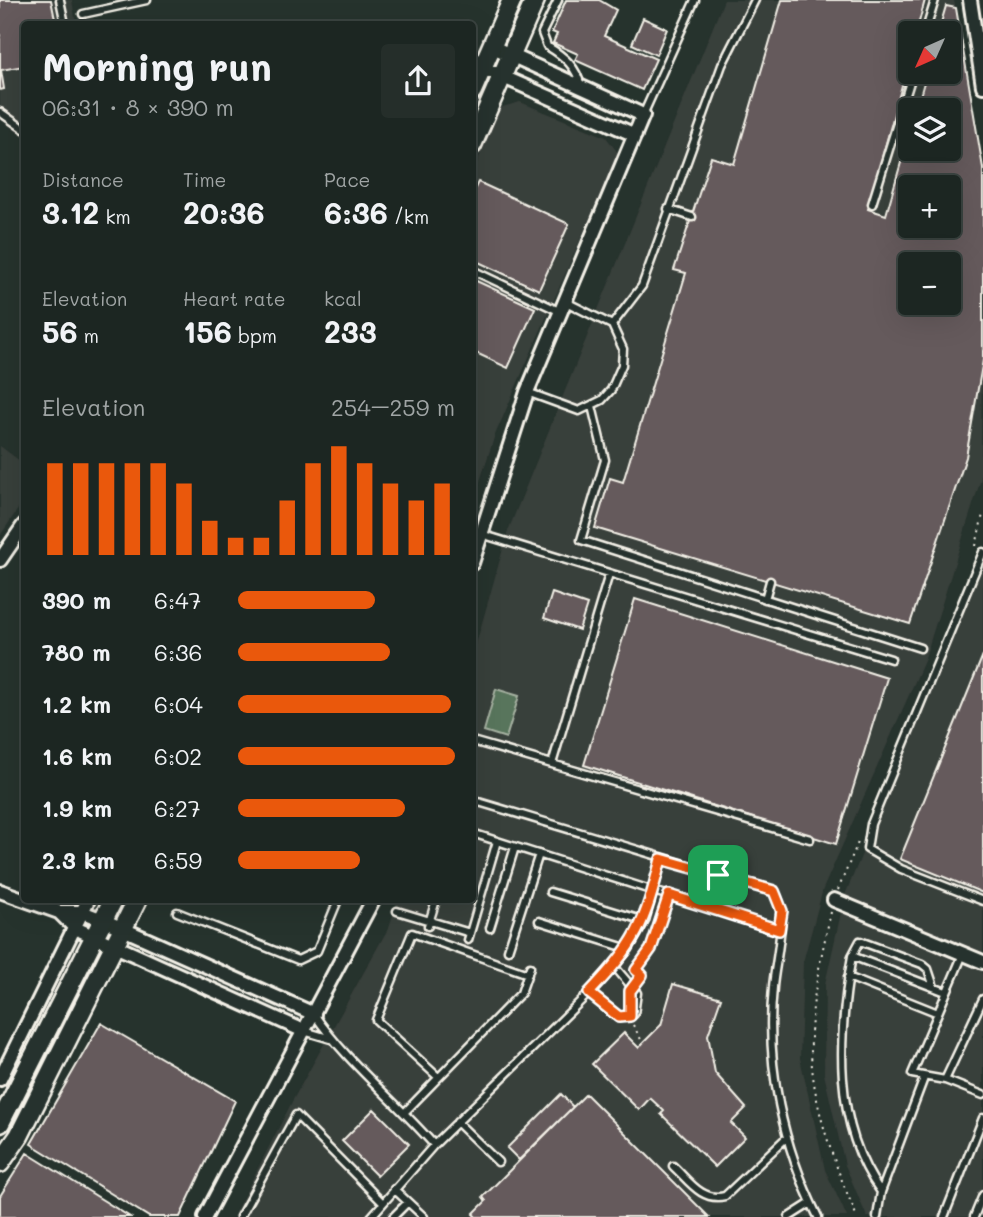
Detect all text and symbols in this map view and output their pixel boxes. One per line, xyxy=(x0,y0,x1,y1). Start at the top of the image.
north arrow xyxy=(898,21,961,84)
map controls xyxy=(898,21,961,315)
text: Morning run xyxy=(42,41,272,91)
button: share xyxy=(381,44,455,118)
text: 06:31 · 8 × 390 m xyxy=(42,92,234,122)
button: layers xyxy=(898,98,961,161)
text: Distance xyxy=(42,167,124,192)
text: Time xyxy=(183,167,226,192)
text: Pace xyxy=(324,167,370,192)
button: + xyxy=(898,175,961,238)
text: 3.12 xyxy=(42,192,99,232)
text: 20:36 xyxy=(183,192,265,232)
text: 6:36 xyxy=(324,192,388,232)
text: km xyxy=(99,204,131,229)
text: /km xyxy=(388,204,429,229)
button: − xyxy=(898,252,961,315)
text: Elevation xyxy=(42,286,127,311)
text: Heart rate xyxy=(183,286,286,311)
text: kcal xyxy=(324,286,362,311)
text: 56 xyxy=(42,311,78,351)
text: 156 xyxy=(183,311,232,351)
text: 233 xyxy=(324,311,377,351)
text: m xyxy=(78,323,99,348)
text: bpm xyxy=(232,323,277,348)
text: Elevation xyxy=(42,392,145,422)
text: 254–259 m xyxy=(331,392,455,422)
text: 390 m xyxy=(42,585,111,615)
text: 6:47 xyxy=(154,585,201,615)
text: 780 m xyxy=(42,637,110,667)
text: 6:36 xyxy=(154,637,202,667)
text: 1.2 km xyxy=(42,689,111,719)
text: 6:04 xyxy=(154,689,203,719)
text: 1.6 km xyxy=(42,741,112,771)
text: 6:02 xyxy=(154,741,202,771)
text: 1.9 km xyxy=(42,793,112,823)
text: 6:27 xyxy=(154,793,201,823)
text: 2.3 km xyxy=(42,845,115,875)
text: 6:59 xyxy=(154,845,202,875)
pin xyxy=(688,845,748,905)
icon: arrive xyxy=(699,856,737,894)

